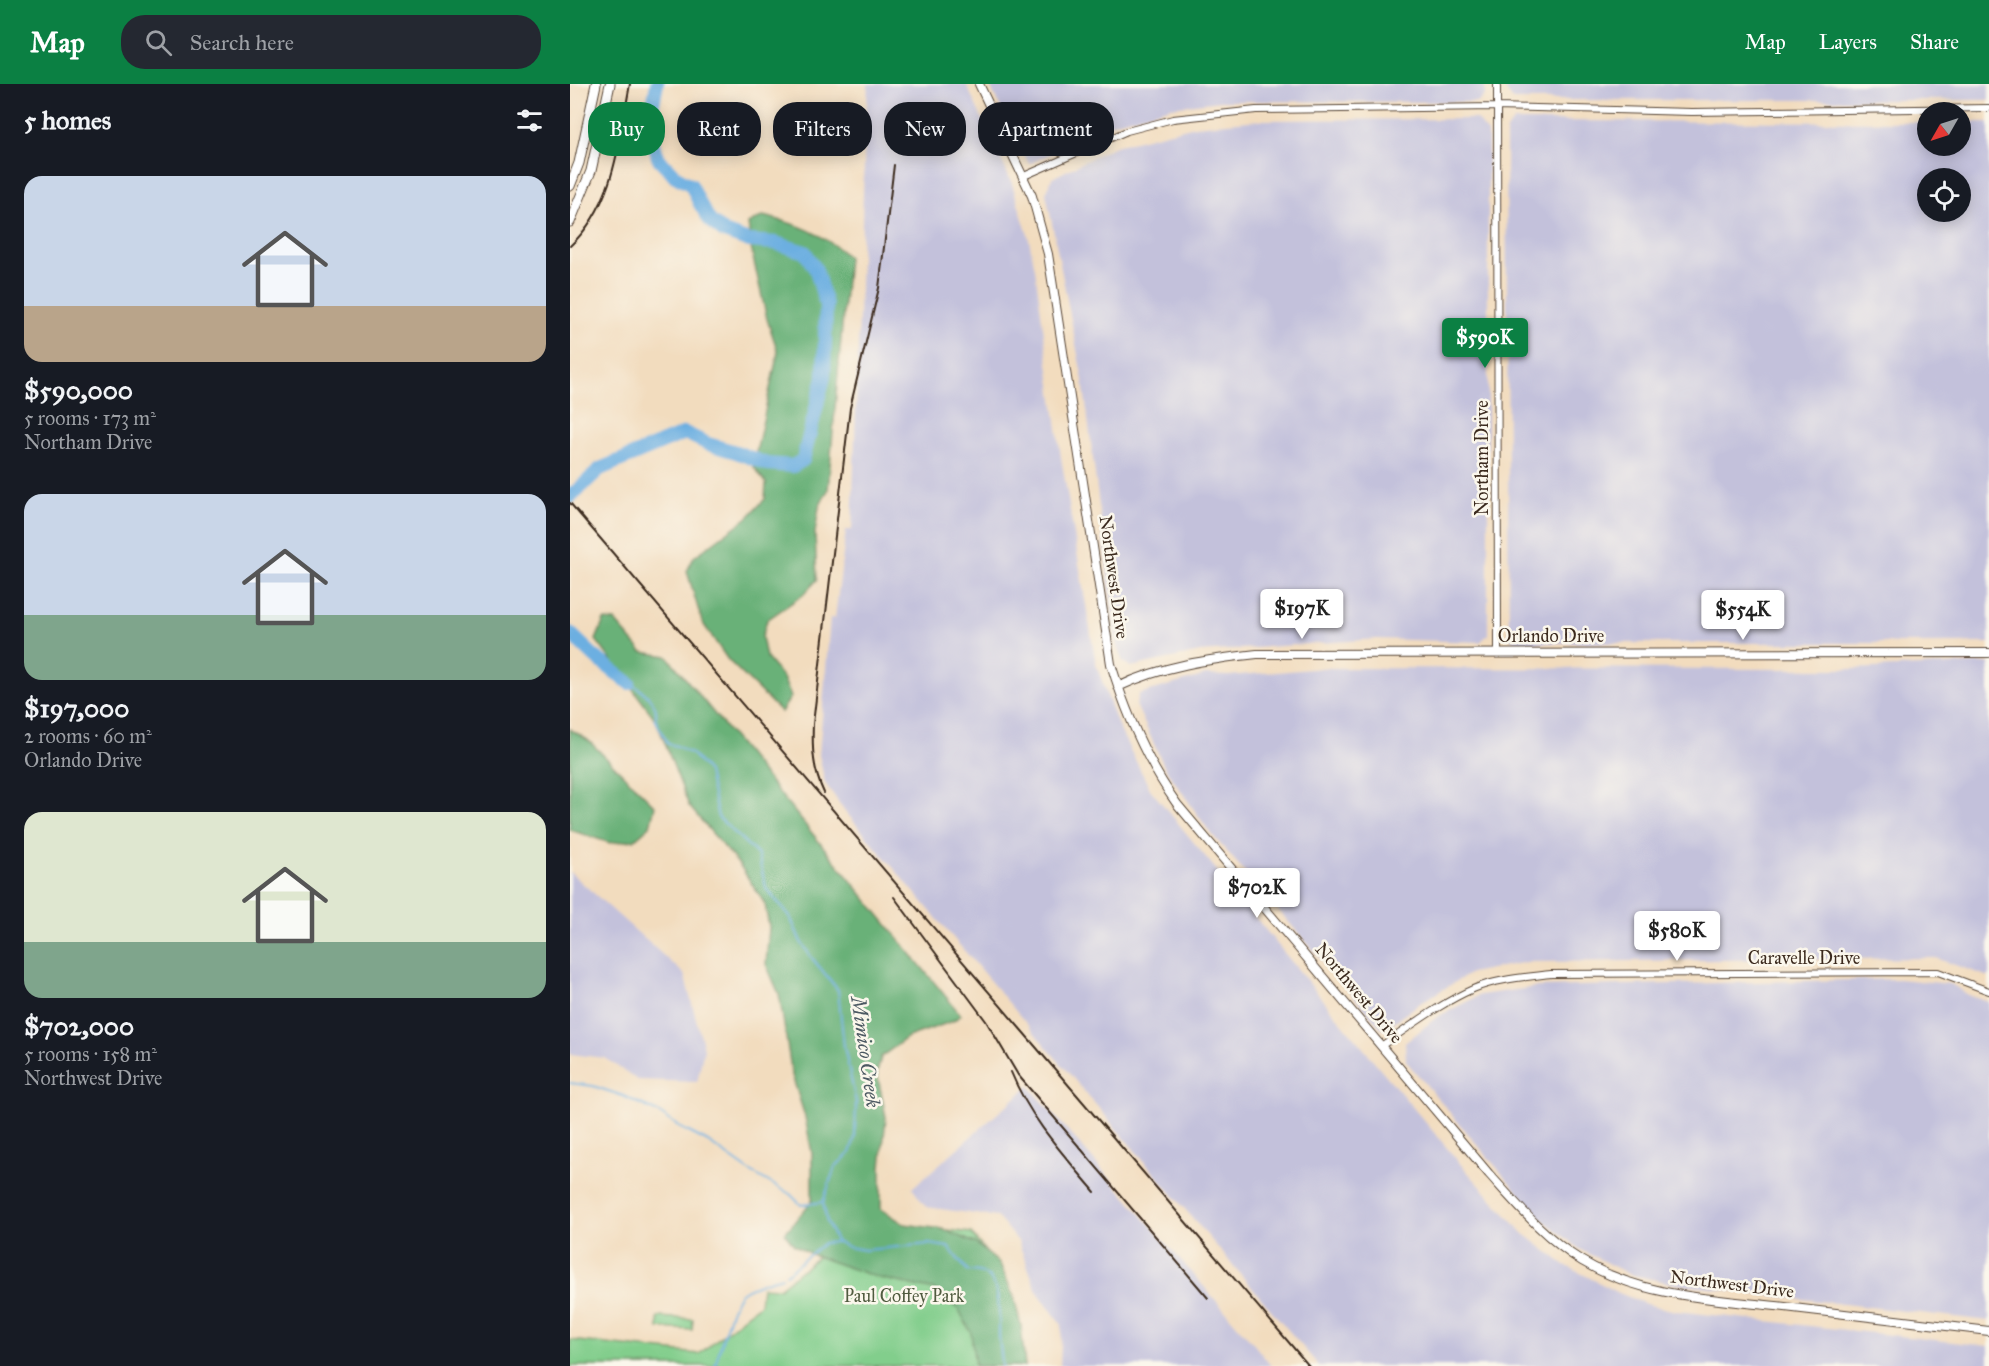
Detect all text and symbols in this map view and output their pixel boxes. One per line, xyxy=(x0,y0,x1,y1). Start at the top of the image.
search box xyxy=(121,15,541,69)
text: Map xyxy=(30,25,85,60)
icon: search xyxy=(142,26,175,59)
text: Search here xyxy=(190,29,294,56)
text: Map xyxy=(1745,29,1786,55)
text: Layers xyxy=(1819,29,1877,55)
text: Share xyxy=(1910,29,1959,55)
chip: Buy xyxy=(588,102,665,156)
chip: Rent xyxy=(677,102,761,156)
chip: Filters xyxy=(773,102,872,156)
chip: New xyxy=(884,102,966,156)
chip: Apartment xyxy=(978,102,1114,156)
north arrow xyxy=(1917,102,1971,156)
map controls xyxy=(1917,102,1971,222)
text: 5 homes xyxy=(24,104,111,136)
icon: filters xyxy=(513,104,546,137)
button: locate xyxy=(1917,168,1971,222)
icon: home xyxy=(231,215,339,323)
pin: $590K xyxy=(1443,318,1527,369)
text: $590K xyxy=(1456,325,1514,349)
text: $590,000 xyxy=(24,374,133,406)
street label: Northam Drive xyxy=(1471,400,1493,516)
text: 5 rooms · 173 m² xyxy=(24,406,156,430)
text: Northam Drive xyxy=(24,430,152,454)
street label: Northwest Drive xyxy=(1094,514,1134,640)
icon: home xyxy=(231,533,339,641)
pin: $197K xyxy=(1260,589,1344,640)
pin: $554K xyxy=(1701,590,1785,641)
text: $197K xyxy=(1274,596,1330,620)
text: $554K xyxy=(1715,597,1771,621)
street label: Orlando Drive xyxy=(1498,625,1604,647)
text: $197,000 xyxy=(24,692,129,724)
text: 2 rooms · 60 m² xyxy=(24,724,152,748)
text: Orlando Drive xyxy=(24,748,142,772)
icon: home xyxy=(231,851,339,959)
pin: $702K xyxy=(1215,868,1299,919)
text: $702K xyxy=(1228,875,1286,899)
pin: $580K xyxy=(1635,911,1719,962)
text: $580K xyxy=(1648,918,1706,942)
street label: Northwest Drive xyxy=(1311,938,1407,1048)
street label: Caravelle Drive xyxy=(1748,947,1860,969)
water label: Mimico Creek xyxy=(846,993,886,1109)
text: $702,000 xyxy=(24,1010,134,1042)
text: 5 rooms · 158 m² xyxy=(24,1042,157,1066)
text: Northwest Drive xyxy=(24,1066,162,1090)
street label: Northwest Drive xyxy=(1669,1265,1795,1303)
park label: Paul Coffey Park xyxy=(844,1285,965,1307)

